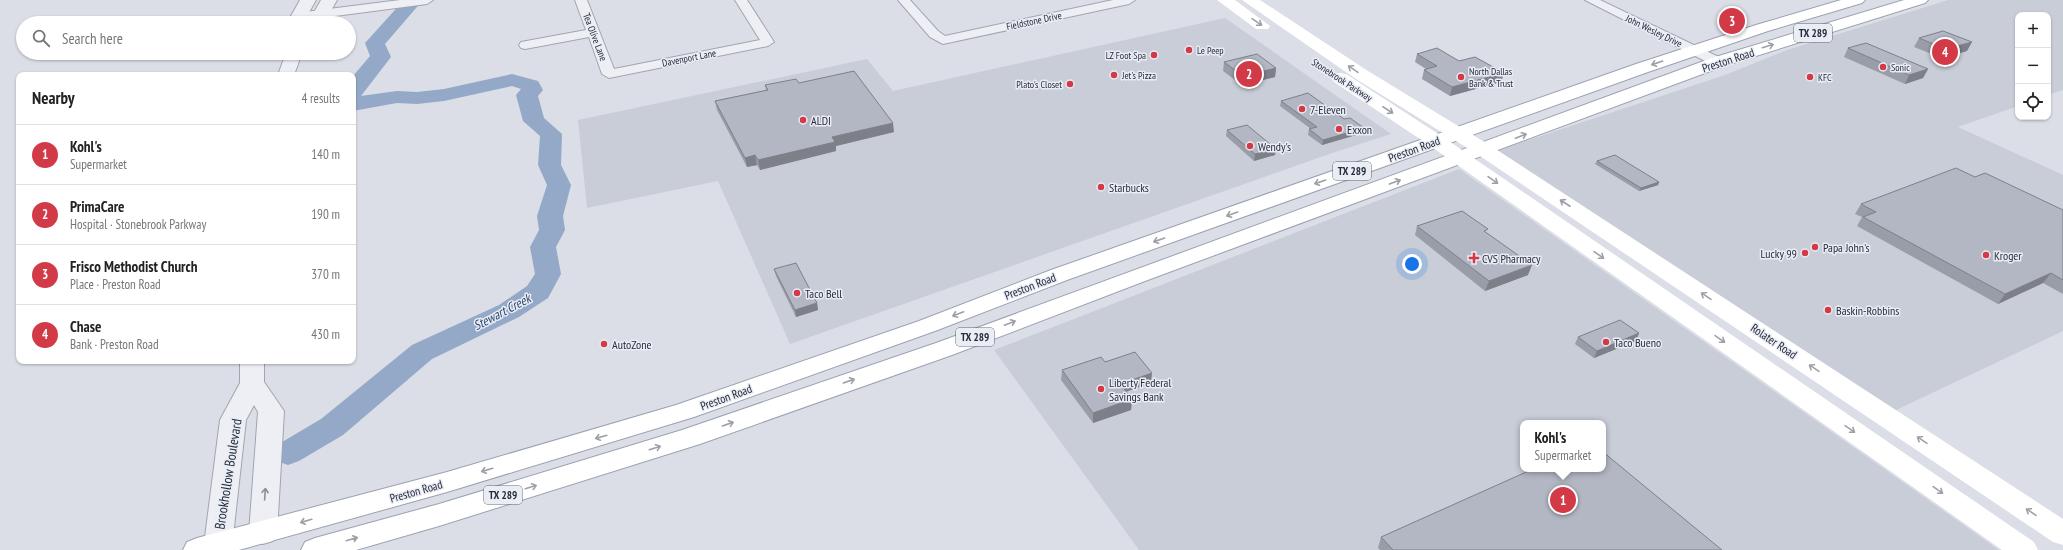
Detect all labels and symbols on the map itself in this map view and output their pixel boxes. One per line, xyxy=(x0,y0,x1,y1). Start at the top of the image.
pin: 3 xyxy=(1719,6,1745,36)
street label: Fieldstone Drive xyxy=(1005,9,1063,33)
street label: Tea Olive Lane xyxy=(580,11,610,63)
street label: John Wesley Drive xyxy=(1623,11,1684,50)
one-way arrow xyxy=(1251,18,1262,26)
road number: TX 289 xyxy=(1794,24,1832,42)
pin: 4 xyxy=(1932,37,1958,67)
one-way arrow xyxy=(1762,42,1774,50)
place label: Le Peep xyxy=(1197,44,1224,57)
marker: Le Peep xyxy=(1184,45,1194,55)
street label: Preston Road xyxy=(1700,45,1756,75)
street label: Davenport Lane xyxy=(661,46,717,70)
place label: LZ Foot Spa xyxy=(1106,49,1146,62)
marker: LZ Foot Spa xyxy=(1149,50,1159,60)
street label: Stonebrook Parkway xyxy=(1309,56,1375,105)
pin: 2 xyxy=(1236,59,1262,89)
one-way arrow xyxy=(1650,60,1663,67)
place label: Sonic xyxy=(1891,61,1910,74)
marker: Sonic xyxy=(1878,62,1888,72)
one-way arrow xyxy=(1348,65,1359,73)
place label: North Dallas Bank & Trust xyxy=(1469,65,1513,90)
place label: Jet's Pizza xyxy=(1121,69,1156,82)
marker: Jet's Pizza xyxy=(1109,70,1119,80)
place label: KFC xyxy=(1818,71,1832,84)
marker: North Dallas Bank & Trust xyxy=(1456,72,1466,82)
marker: KFC xyxy=(1805,72,1815,82)
place label: Plato's Closet xyxy=(1016,78,1062,91)
marker: Plato's Closet xyxy=(1065,79,1075,89)
place label: 7-Eleven xyxy=(1310,102,1346,117)
marker: 7-Eleven xyxy=(1297,104,1307,114)
one-way arrow xyxy=(1382,106,1393,114)
place label: ALDI xyxy=(811,113,831,128)
marker: ALDI xyxy=(798,115,808,125)
place label: Exxon xyxy=(1347,122,1372,137)
marker: Exxon xyxy=(1334,124,1344,134)
one-way arrow xyxy=(1514,131,1526,139)
street label: Preston Road xyxy=(1386,133,1442,165)
place label: Wendy's xyxy=(1258,139,1291,154)
marker: Wendy's xyxy=(1245,141,1255,151)
road number: TX 289 xyxy=(1333,162,1371,180)
one-way arrow xyxy=(1487,176,1498,184)
one-way arrow xyxy=(1388,178,1400,186)
one-way arrow xyxy=(1315,179,1327,187)
place label: Starbucks xyxy=(1109,180,1149,195)
marker: Starbucks xyxy=(1096,182,1106,192)
one-way arrow xyxy=(1560,199,1571,207)
one-way arrow xyxy=(1225,211,1238,218)
one-way arrow xyxy=(1153,237,1166,244)
place label: Papa John's xyxy=(1823,240,1870,255)
marker: Papa John's xyxy=(1810,242,1820,252)
place label: Lucky 99 xyxy=(1761,246,1797,261)
marker: Lucky 99 xyxy=(1800,248,1810,258)
place label: Kroger xyxy=(1994,248,2022,263)
marker: Kroger xyxy=(1981,250,1991,260)
place label: CVS Pharmacy xyxy=(1482,251,1541,266)
one-way arrow xyxy=(1594,251,1605,259)
marker: CVS Pharmacy xyxy=(1469,253,1479,263)
your location xyxy=(1402,254,1422,274)
street label: Preston Road xyxy=(1002,269,1058,303)
place label: Taco Bell xyxy=(805,286,842,301)
marker: Taco Bell xyxy=(792,288,802,298)
water label: Stewart Creek xyxy=(470,289,535,334)
one-way arrow xyxy=(1700,292,1711,300)
place label: Baskin-Robbins xyxy=(1836,303,1899,318)
marker: Baskin-Robbins xyxy=(1823,305,1833,315)
one-way arrow xyxy=(953,310,965,318)
one-way arrow xyxy=(1004,319,1016,327)
street label: Rolater Road xyxy=(1748,320,1800,362)
road number: TX 289 xyxy=(956,328,994,346)
place label: Taco Bueno xyxy=(1614,335,1661,350)
one-way arrow xyxy=(1715,335,1726,343)
place label: AutoZone xyxy=(612,337,652,352)
marker: Taco Bueno xyxy=(1601,337,1611,347)
marker: AutoZone xyxy=(599,339,609,349)
one-way arrow xyxy=(1809,364,1820,372)
place label: Liberty Federal Savings Bank xyxy=(1109,375,1171,404)
one-way arrow xyxy=(842,377,854,385)
street label: Preston Road xyxy=(698,381,754,413)
marker: Liberty Federal Savings Bank xyxy=(1096,384,1106,394)
street label: Brookhollow Boulevard xyxy=(210,417,246,531)
one-way arrow xyxy=(721,420,734,427)
one-way arrow xyxy=(1844,425,1855,433)
one-way arrow xyxy=(595,434,608,441)
one-way arrow xyxy=(1917,436,1928,444)
one-way arrow xyxy=(648,444,661,451)
one-way arrow xyxy=(481,467,494,474)
street label: Preston Road xyxy=(388,476,444,506)
one-way arrow xyxy=(524,483,537,490)
pin: 1 xyxy=(1550,485,1576,515)
road number: TX 289 xyxy=(484,486,522,504)
one-way arrow xyxy=(1932,486,1943,494)
one-way arrow xyxy=(262,488,269,501)
one-way arrow xyxy=(2025,508,2036,516)
one-way arrow xyxy=(299,518,312,525)
one-way arrow xyxy=(345,535,358,542)

